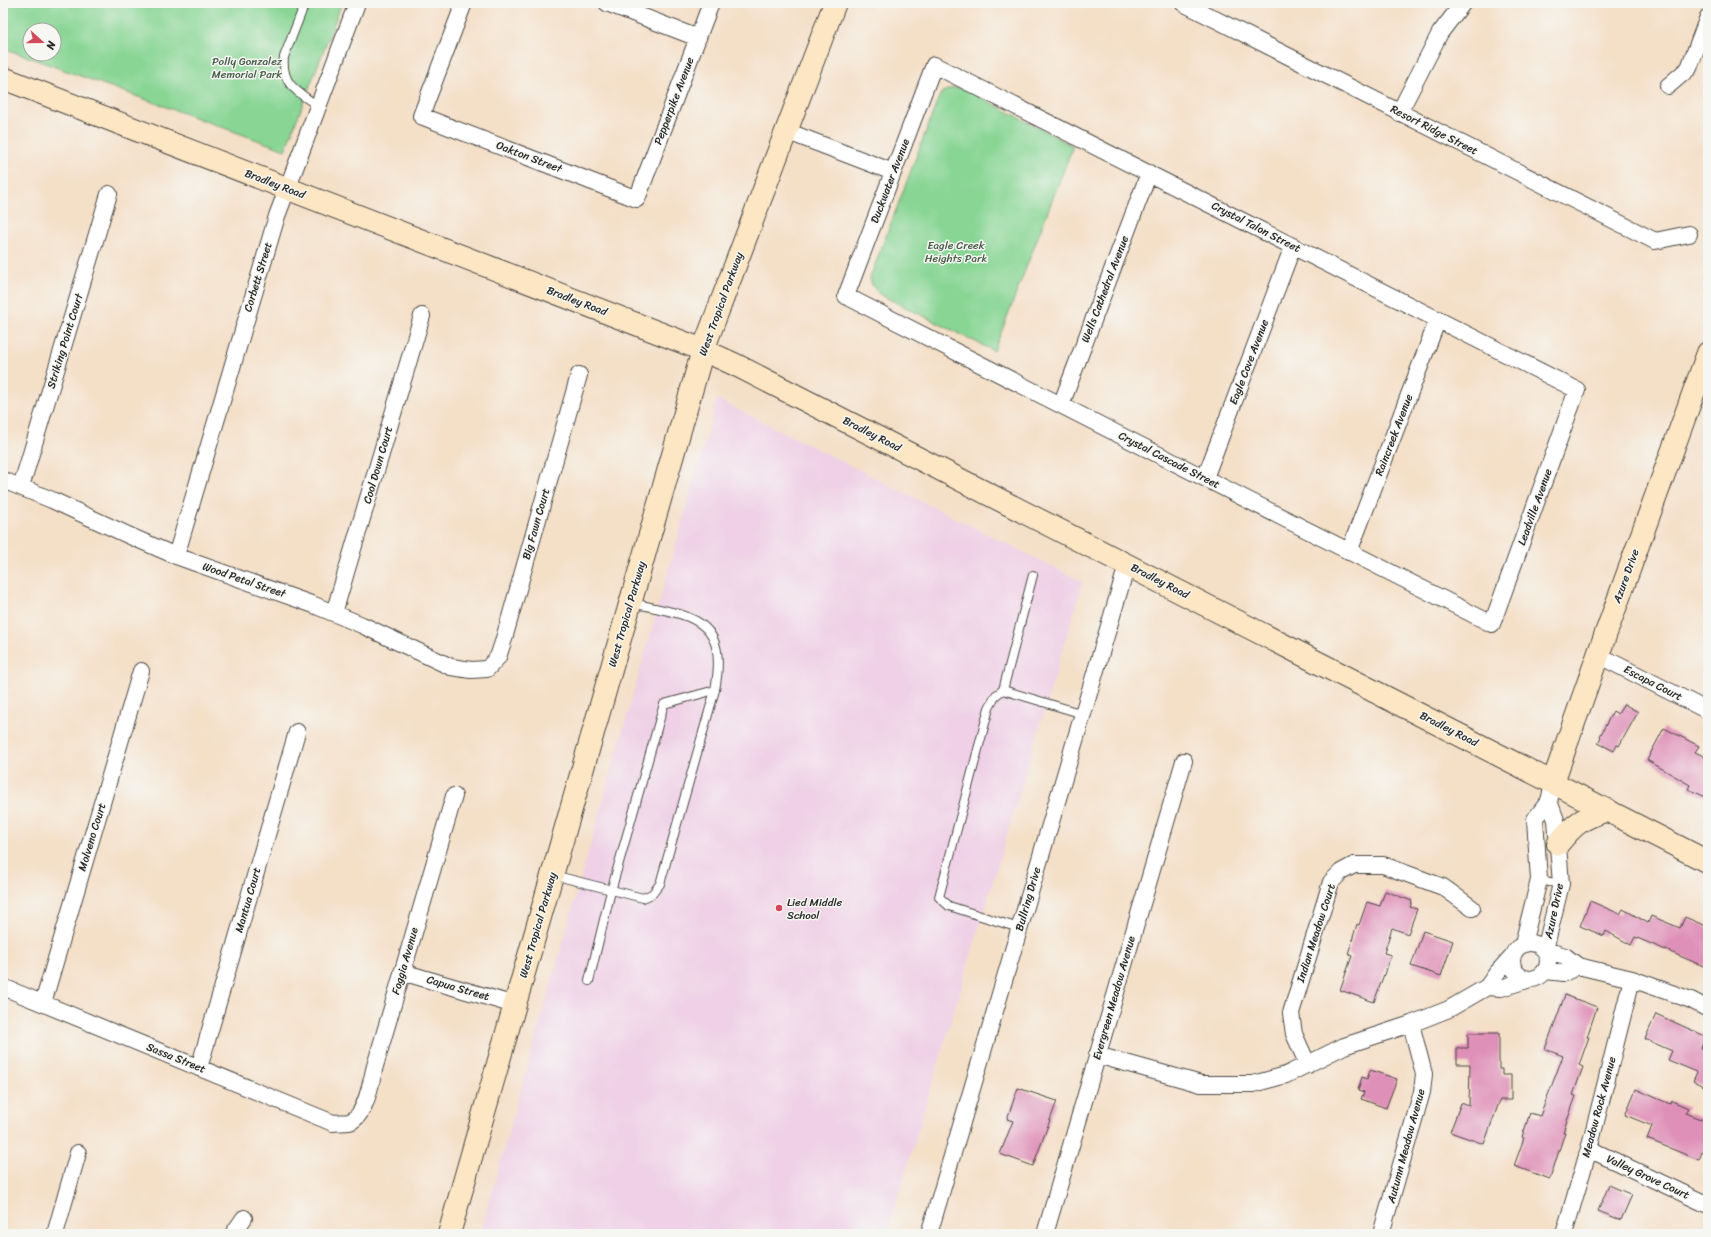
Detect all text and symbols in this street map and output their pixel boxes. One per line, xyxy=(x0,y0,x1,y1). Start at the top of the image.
north arrow xyxy=(22,22,62,62)
text: N xyxy=(40,38,61,53)
park label: Polly Gonzalez Memorial Park xyxy=(212,52,283,84)
street label: Pepperpike Avenue xyxy=(649,54,700,148)
street label: Resort Ridge Street xyxy=(1387,100,1481,160)
street label: Duckwater Avenue xyxy=(865,135,915,226)
street label: Oakton Street xyxy=(493,136,565,178)
street label: Bradley Road xyxy=(242,164,309,205)
street label: Crystal Talon Street xyxy=(1208,196,1304,258)
street label: Wells Cathedral Avenue xyxy=(1076,232,1134,345)
park label: Eagle Creek Heights Park xyxy=(925,236,988,268)
street label: Corbett Street xyxy=(238,240,278,314)
street label: West Tropical Parkway xyxy=(693,249,749,359)
street label: Bradley Road xyxy=(544,281,611,322)
street label: Striking Point Court xyxy=(42,291,89,391)
street label: Eagle Cove Avenue xyxy=(1224,316,1274,408)
street label: Raincreek Avenue xyxy=(1370,391,1418,479)
street label: Bradley Road xyxy=(839,411,906,457)
street label: Cool Down Court xyxy=(358,424,398,506)
street label: Crystal Cascade Street xyxy=(1115,426,1223,494)
street label: Leadville Avenue xyxy=(1512,466,1558,548)
street label: Big Fawn Court xyxy=(517,486,555,562)
street label: Azure Drive xyxy=(1607,546,1645,607)
street label: Wood Petal Street xyxy=(200,557,289,603)
street label: Bradley Road xyxy=(1127,558,1194,604)
street label: West Tropical Parkway xyxy=(603,559,651,669)
street label: Escapa Court xyxy=(1620,660,1686,706)
street label: Bradley Road xyxy=(1416,706,1483,752)
street label: Molveno Court xyxy=(73,800,111,873)
street label: Bullring Drive xyxy=(1010,864,1046,933)
street label: Mantua Court xyxy=(230,865,266,935)
street label: West Tropical Parkway xyxy=(514,870,562,980)
street label: Indian Meadow Court xyxy=(1291,881,1341,986)
street label: Azure Drive xyxy=(1539,881,1569,941)
place label: Lied Middle School xyxy=(787,893,843,925)
marker: Lied Middle School xyxy=(774,903,784,913)
street label: Foggia Avenue xyxy=(386,924,424,997)
street label: Evergreen Meadow Avenue xyxy=(1087,933,1141,1062)
street label: Capua Street xyxy=(424,970,492,1006)
street label: Sassa Street xyxy=(143,1037,209,1079)
street label: Meadow Rock Avenue xyxy=(1576,1054,1622,1160)
street label: Autumn Meadow Avenue xyxy=(1381,1086,1431,1206)
street label: Valley Grove Court xyxy=(1603,1149,1693,1205)

